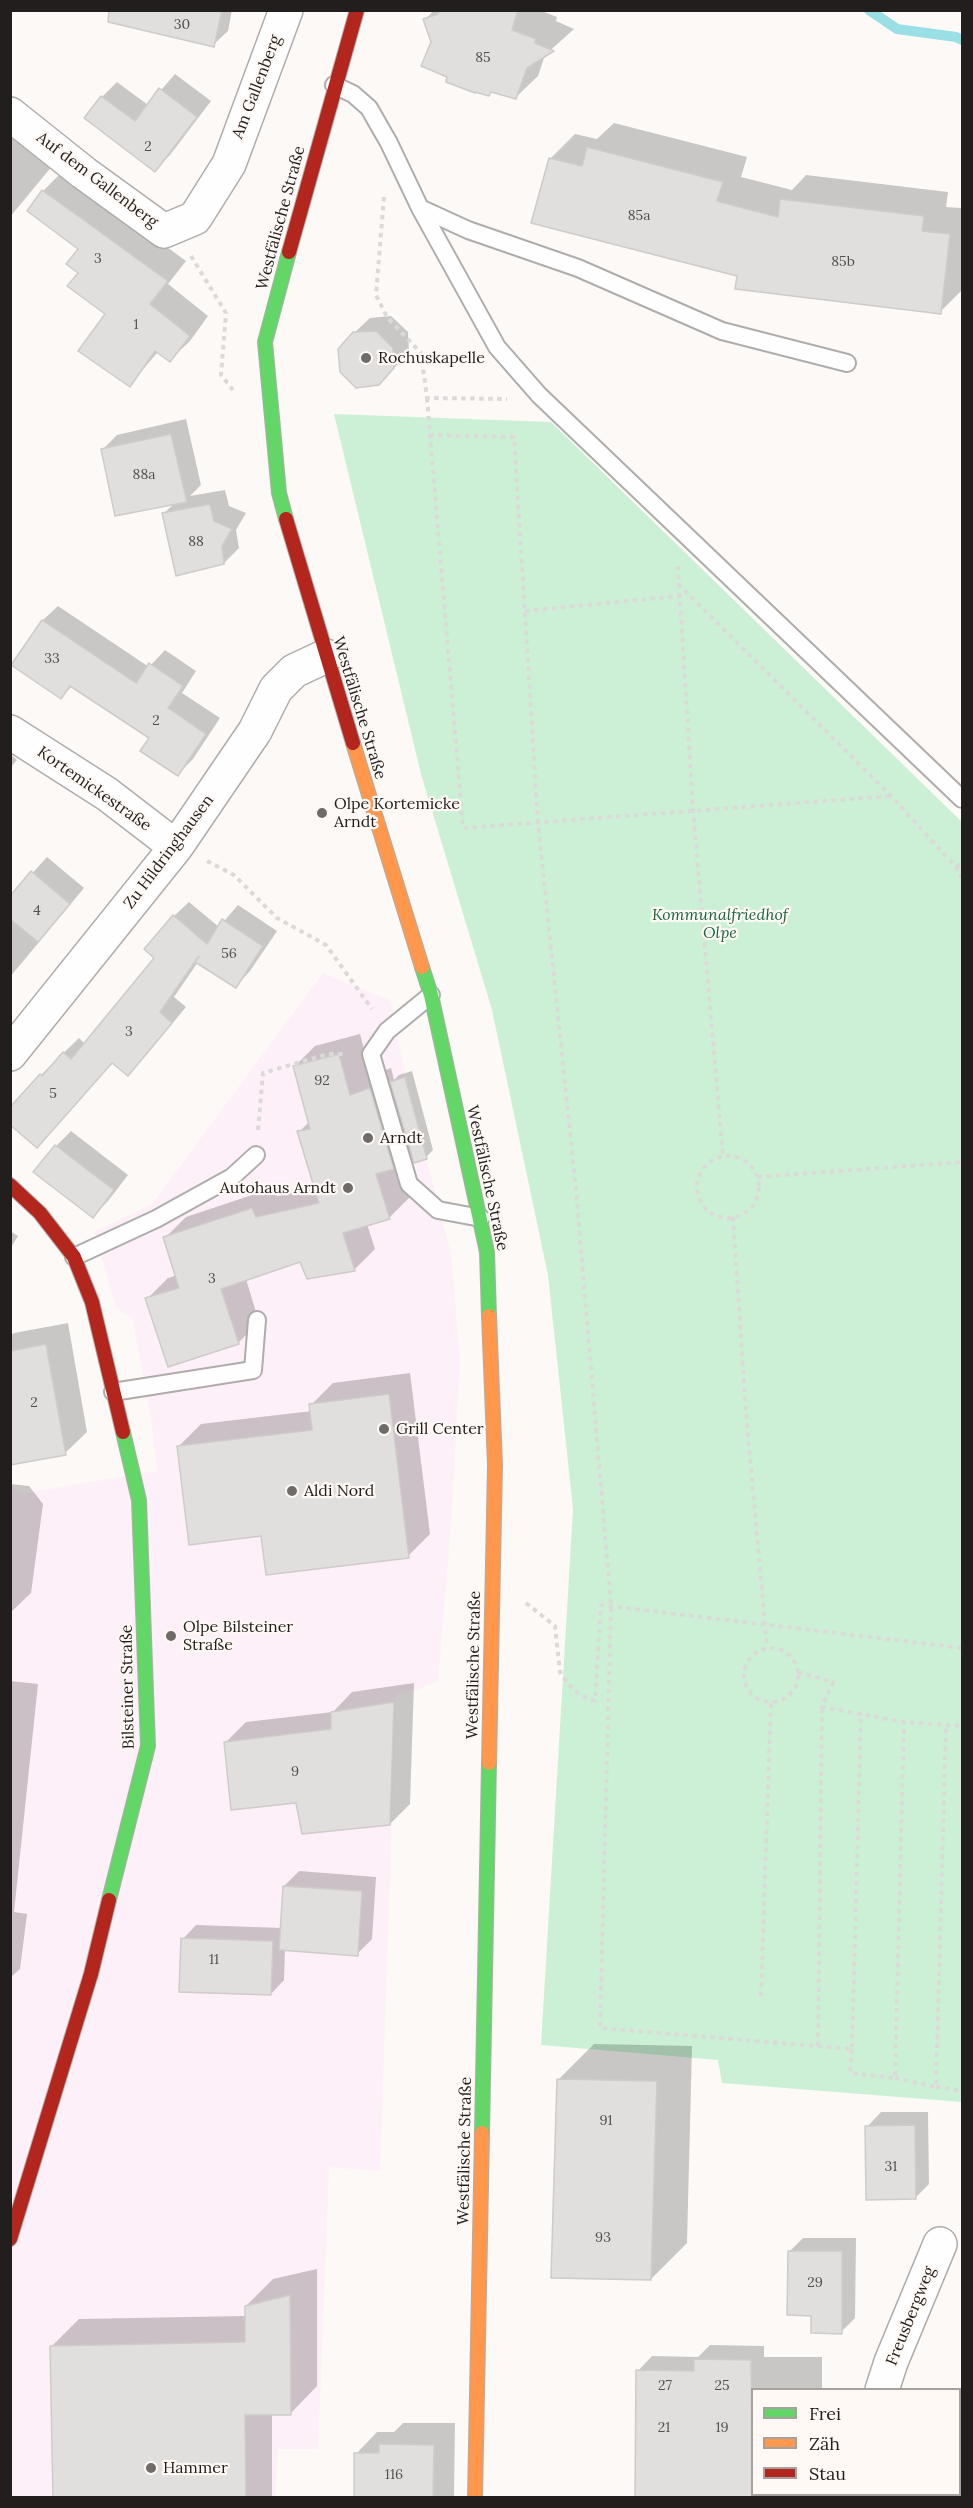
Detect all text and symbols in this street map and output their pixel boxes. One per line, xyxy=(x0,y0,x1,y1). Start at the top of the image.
house number: 30 xyxy=(174,17,190,33)
street label: Am Gallenberg xyxy=(228,32,286,142)
house number: 85 xyxy=(475,50,491,66)
street label: Auf dem Gallenberg xyxy=(32,128,162,232)
house number: 2 xyxy=(144,139,152,155)
street label: Westfälische Straße xyxy=(253,144,309,292)
house number: 85a xyxy=(628,208,650,224)
house number: 3 xyxy=(94,251,102,267)
house number: 85b xyxy=(831,254,855,270)
house number: 1 xyxy=(133,317,139,333)
place label: Rochuskapelle xyxy=(378,348,485,368)
marker: Rochuskapelle xyxy=(359,351,373,365)
house number: 88a xyxy=(133,467,155,483)
house number: 88 xyxy=(188,534,204,550)
street label: Westfälische Straße xyxy=(328,634,390,782)
house number: 33 xyxy=(44,651,60,667)
house number: 2 xyxy=(152,713,160,729)
street label: Kortemickestraße xyxy=(33,743,155,835)
street label: Zu Hildringhausen xyxy=(120,791,218,913)
place label: Olpe Kortemicke Arndt xyxy=(334,794,460,832)
marker: Olpe Kortemicke Arndt xyxy=(315,806,329,820)
house number: 4 xyxy=(33,903,41,919)
park label: Kommunalfriedhof Olpe xyxy=(652,905,788,943)
house number: 56 xyxy=(221,946,237,962)
house number: 3 xyxy=(125,1024,133,1040)
house number: 92 xyxy=(314,1073,330,1089)
house number: 5 xyxy=(49,1086,57,1102)
street label: Westfälische Straße xyxy=(462,1103,512,1253)
place label: Arndt xyxy=(380,1128,422,1148)
marker: Arndt xyxy=(361,1131,375,1145)
place label: Autohaus Arndt xyxy=(220,1178,336,1198)
marker: Autohaus Arndt xyxy=(341,1181,355,1195)
house number: 3 xyxy=(208,1271,216,1287)
house number: 2 xyxy=(30,1395,38,1411)
place label: Grill Center xyxy=(396,1419,484,1439)
marker: Grill Center xyxy=(377,1422,391,1436)
place label: Aldi Nord xyxy=(304,1481,374,1501)
marker: Aldi Nord xyxy=(285,1484,299,1498)
street label: Westfälische Straße xyxy=(463,1591,485,1739)
place label: Olpe Bilsteiner Straße xyxy=(183,1617,293,1655)
street label: Bilsteiner Straße xyxy=(117,1624,139,1750)
marker: Olpe Bilsteiner Straße xyxy=(164,1629,178,1643)
house number: 9 xyxy=(291,1764,299,1780)
house number: 11 xyxy=(209,1952,219,1968)
street label: Westfälische Straße xyxy=(454,2077,476,2225)
house number: 91 xyxy=(599,2113,613,2129)
house number: 31 xyxy=(885,2159,897,2175)
house number: 93 xyxy=(595,2230,611,2246)
street label: Freusbergweg xyxy=(882,2264,940,2368)
house number: 29 xyxy=(807,2275,823,2291)
house number: 27 xyxy=(658,2378,672,2394)
house number: 25 xyxy=(714,2378,730,2394)
legend xyxy=(751,2388,961,2496)
text: Frei xyxy=(809,2402,841,2425)
house number: 21 xyxy=(658,2420,670,2436)
house number: 19 xyxy=(715,2420,729,2436)
text: Zäh xyxy=(809,2432,840,2455)
place label: Hammer xyxy=(163,2458,228,2478)
marker: Hammer xyxy=(144,2461,158,2475)
text: Stau xyxy=(809,2462,846,2485)
house number: 116 xyxy=(385,2467,403,2483)

